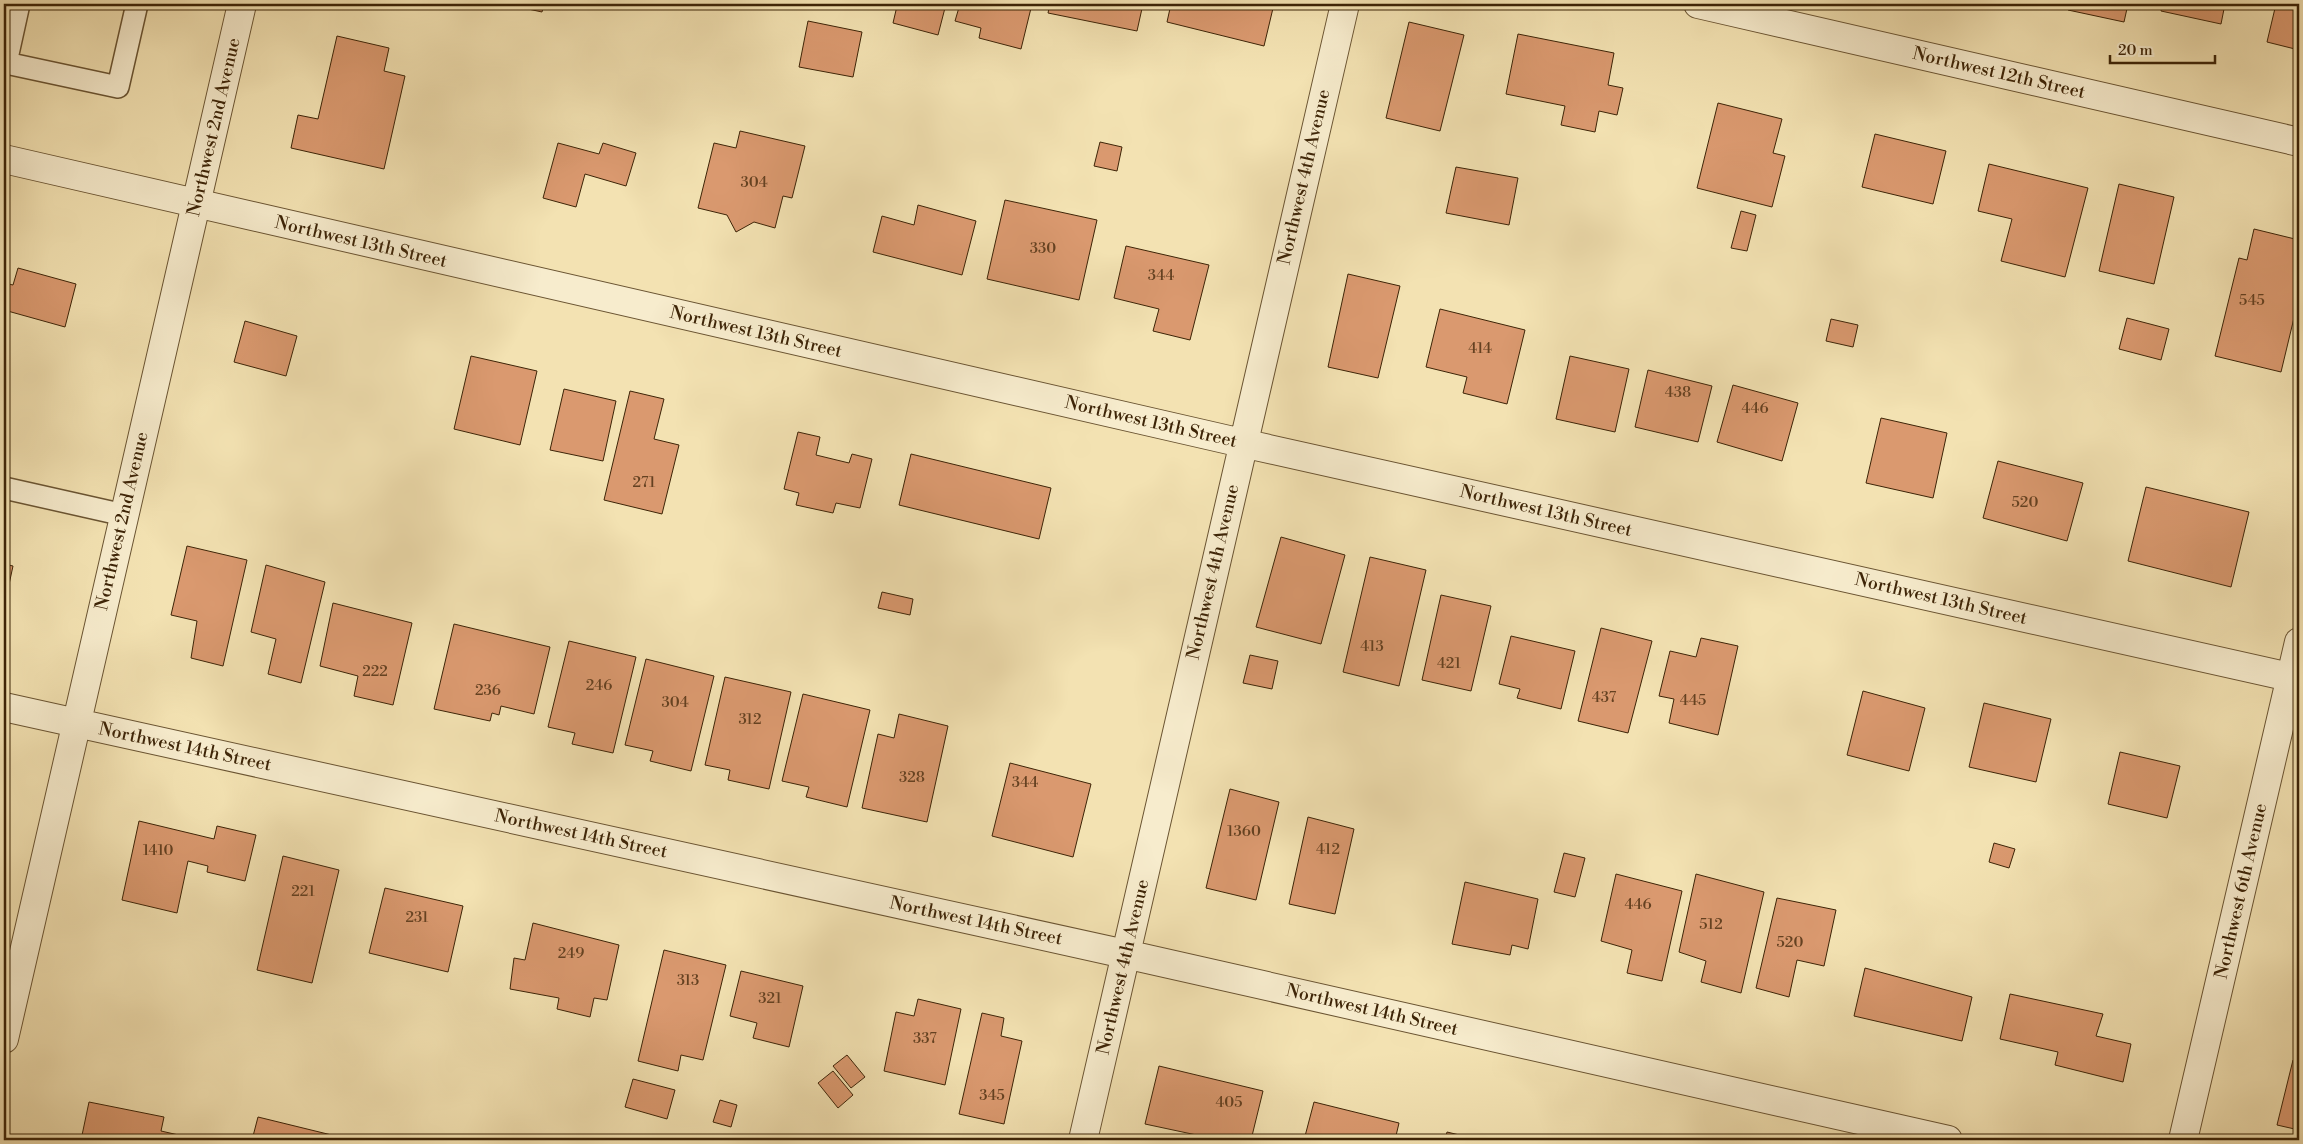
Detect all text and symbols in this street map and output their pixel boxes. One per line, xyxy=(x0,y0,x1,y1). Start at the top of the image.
scale bar xyxy=(2110,32,2216,64)
street label: Northwest 2nd Avenue xyxy=(182,35,246,219)
text: 20 m xyxy=(2118,41,2153,60)
street label: Northwest 12th Street xyxy=(1910,42,2088,104)
street label: Northwest 4th Avenue xyxy=(1273,87,1335,267)
house number: 304 xyxy=(740,173,768,192)
street label: Northwest 13th Street xyxy=(273,211,450,273)
house number: 330 xyxy=(1030,239,1056,258)
house number: 344 xyxy=(1148,266,1174,285)
house number: 545 xyxy=(2239,291,2265,310)
street label: Northwest 13th Street xyxy=(668,301,845,363)
house number: 414 xyxy=(1468,339,1492,358)
house number: 438 xyxy=(1665,383,1691,402)
street label: Northwest 13th Street xyxy=(1063,391,1240,453)
house number: 446 xyxy=(1741,399,1769,418)
street label: Northwest 2nd Avenue xyxy=(90,429,154,613)
house number: 271 xyxy=(632,473,656,492)
street label: Northwest 13th Street xyxy=(1458,480,1635,542)
street label: Northwest 4th Avenue xyxy=(1182,482,1244,662)
house number: 520 xyxy=(2012,493,2038,512)
street label: Northwest 13th Street xyxy=(1853,568,2030,630)
house number: 413 xyxy=(1360,637,1384,656)
house number: 421 xyxy=(1437,654,1462,673)
house number: 222 xyxy=(362,662,388,681)
house number: 246 xyxy=(586,676,612,695)
house number: 236 xyxy=(475,681,501,700)
house number: 437 xyxy=(1592,688,1617,707)
house number: 445 xyxy=(1680,691,1706,710)
house number: 304 xyxy=(661,693,689,712)
house number: 312 xyxy=(738,710,762,729)
street label: Northwest 14th Street xyxy=(97,717,274,777)
house number: 328 xyxy=(899,768,925,787)
house number: 344 xyxy=(1012,773,1038,792)
street label: Northwest 6th Avenue xyxy=(2210,801,2272,981)
street label: Northwest 14th Street xyxy=(493,804,670,864)
house number: 1360 xyxy=(1227,822,1261,841)
house number: 412 xyxy=(1316,840,1340,859)
house number: 1410 xyxy=(143,841,173,860)
street label: Northwest 4th Avenue xyxy=(1092,877,1154,1057)
house number: 221 xyxy=(291,882,315,901)
street label: Northwest 14th Street xyxy=(888,891,1065,951)
house number: 446 xyxy=(1624,895,1652,914)
house number: 231 xyxy=(406,908,429,927)
house number: 512 xyxy=(1699,915,1723,934)
house number: 520 xyxy=(1777,933,1803,952)
house number: 249 xyxy=(558,944,584,963)
house number: 313 xyxy=(677,971,699,990)
street label: Northwest 14th Street xyxy=(1284,979,1461,1041)
house number: 321 xyxy=(758,989,782,1008)
house number: 337 xyxy=(913,1029,937,1048)
house number: 345 xyxy=(979,1086,1005,1105)
house number: 405 xyxy=(1215,1093,1243,1112)

